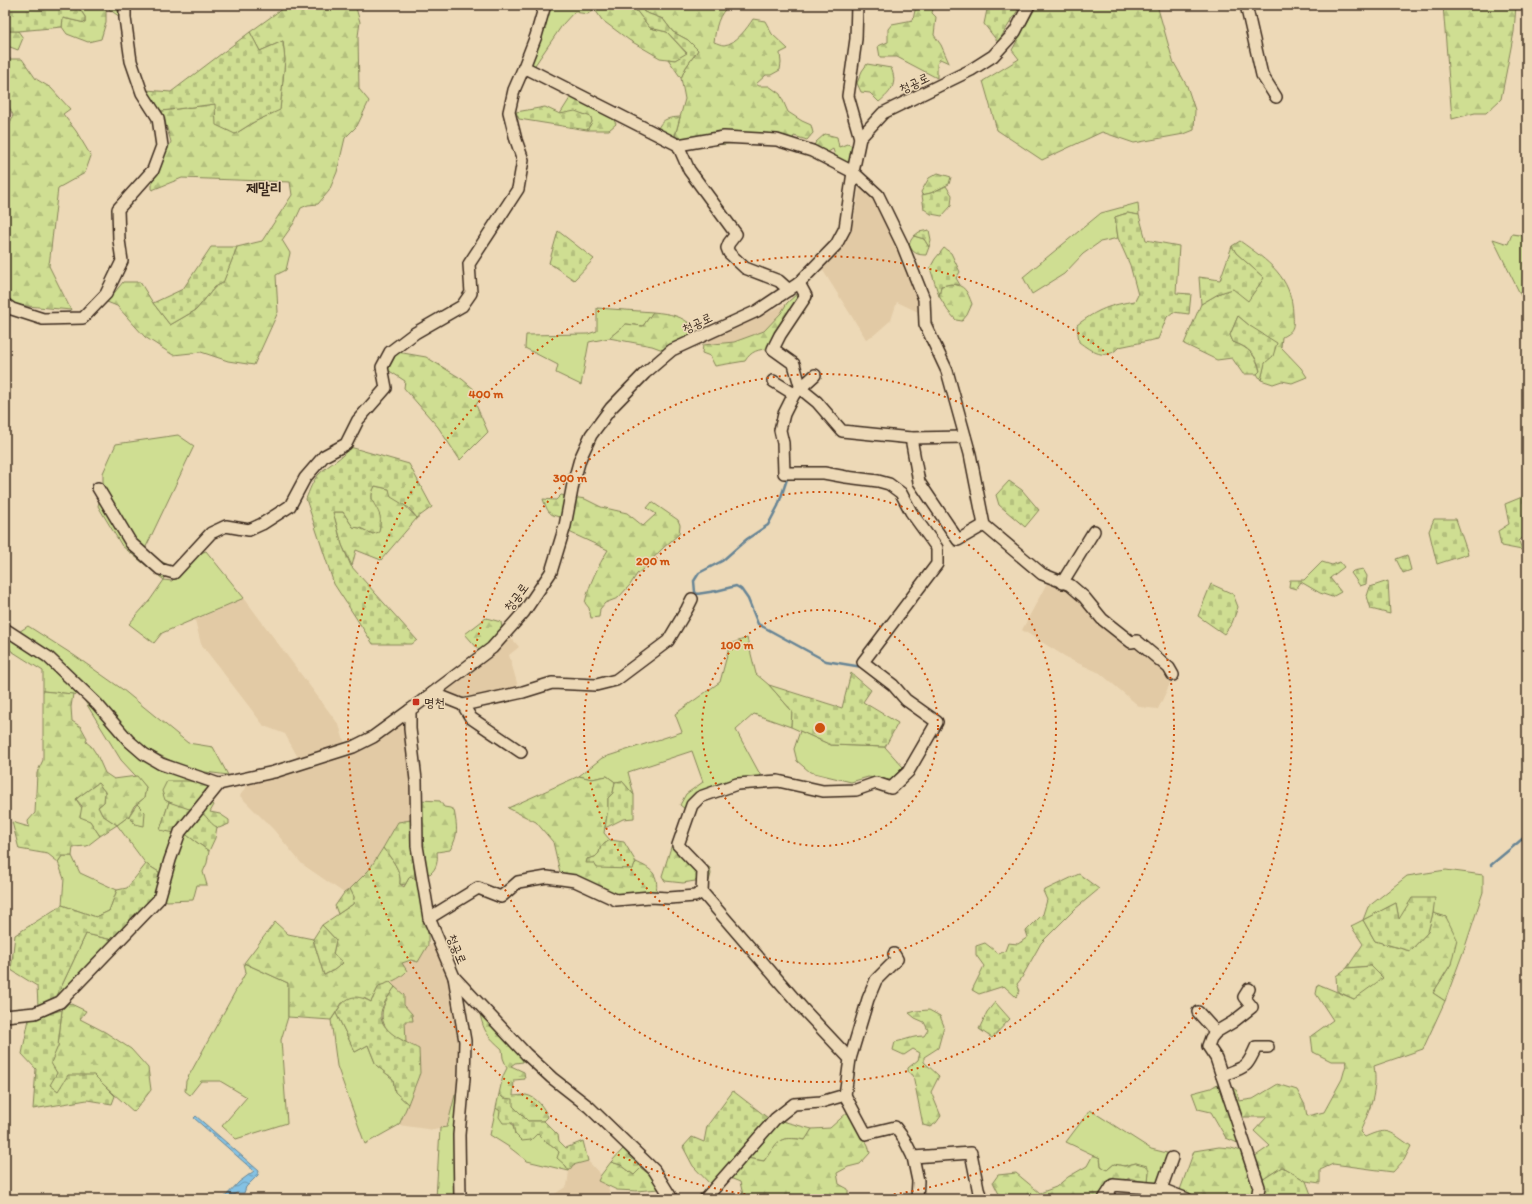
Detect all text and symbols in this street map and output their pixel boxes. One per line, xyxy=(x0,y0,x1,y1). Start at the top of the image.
street label: 청공로 xyxy=(897,70,931,96)
district label: 제말리 xyxy=(246,179,282,197)
street label: 청공로 xyxy=(680,310,714,336)
text: 400 m xyxy=(469,387,504,401)
text: 300 m xyxy=(553,471,588,485)
text: 200 m xyxy=(636,554,671,568)
street label: 청공로 xyxy=(501,580,531,614)
text: 100 m xyxy=(720,638,754,652)
place label: 명천 xyxy=(424,695,445,710)
marker: 명천 xyxy=(411,697,421,707)
centre of rings xyxy=(813,721,827,735)
street label: 청공로 xyxy=(444,932,470,966)

